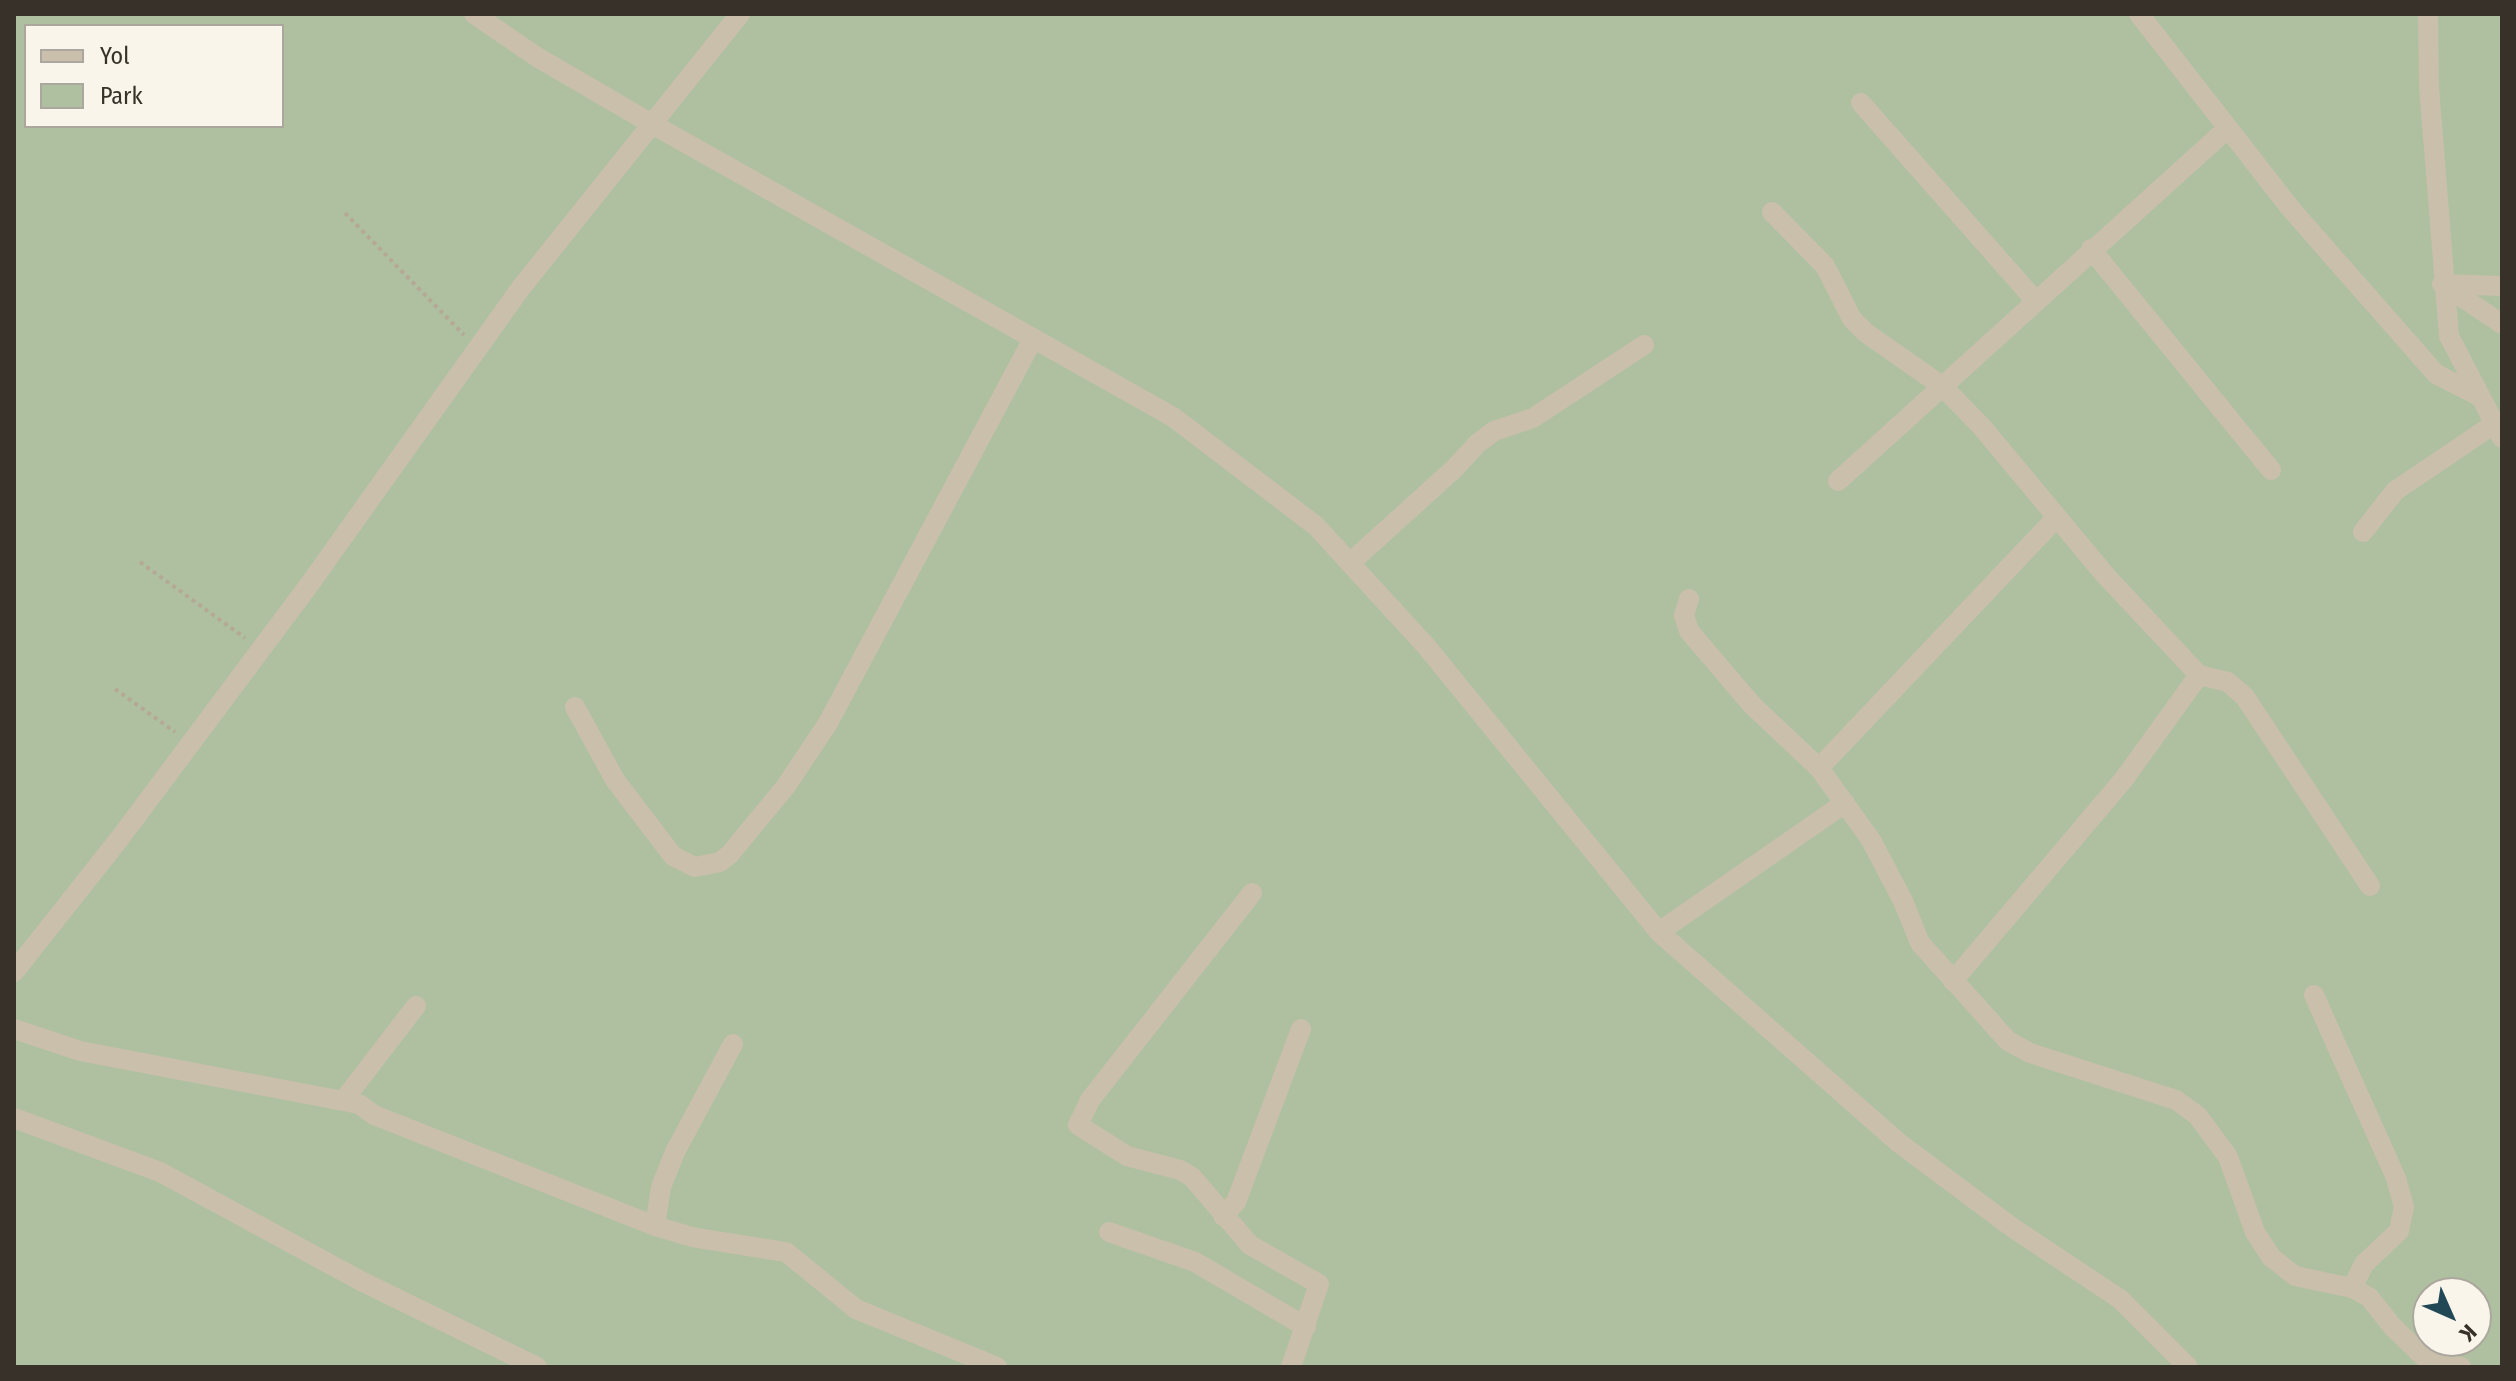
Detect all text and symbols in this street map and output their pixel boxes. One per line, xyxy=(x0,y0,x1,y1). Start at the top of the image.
legend xyxy=(24,24,284,128)
text: Yol xyxy=(100,42,130,70)
text: Park xyxy=(100,82,143,110)
north arrow xyxy=(2412,1277,2492,1357)
text: K xyxy=(2454,1319,2482,1347)

